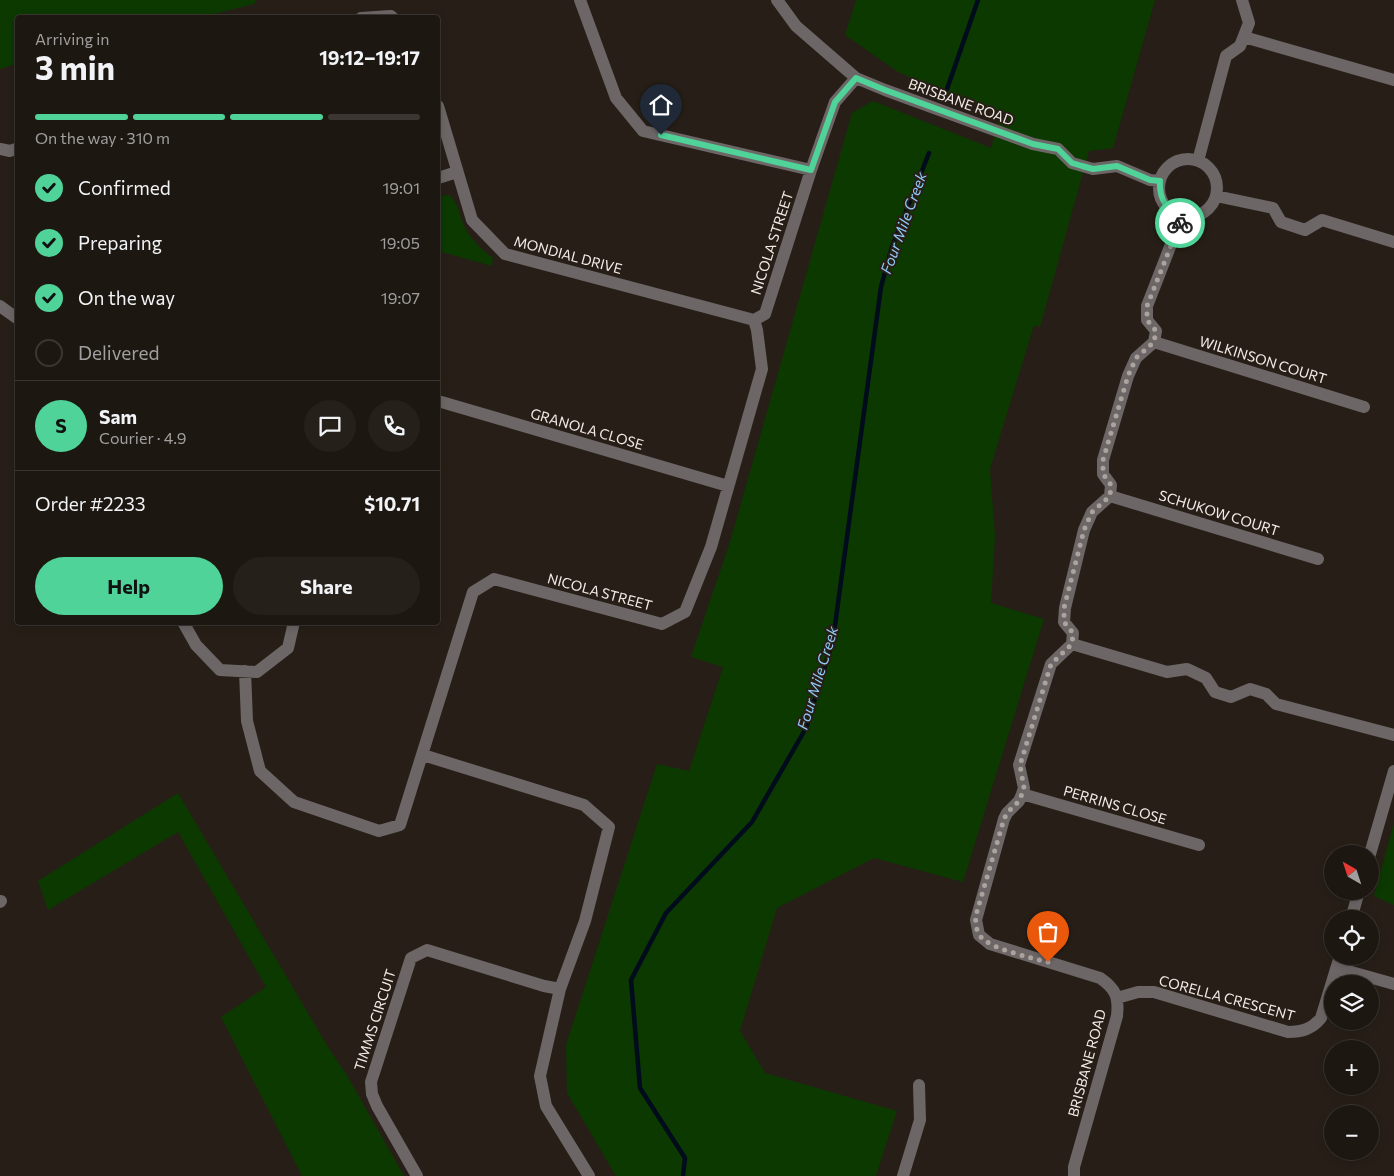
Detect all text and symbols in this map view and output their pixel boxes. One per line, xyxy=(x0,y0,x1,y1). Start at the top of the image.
text: Arriving in xyxy=(35,29,109,48)
text: 19:12–19:17 xyxy=(319,46,420,69)
text: 3 min xyxy=(35,47,115,87)
street label: BRISBANE ROAD xyxy=(906,75,1016,128)
pin xyxy=(640,84,682,135)
icon: home xyxy=(647,91,675,119)
text: On the way · 310 m xyxy=(35,128,170,147)
water label: Four Mile Creek xyxy=(876,168,930,276)
icon: check xyxy=(35,174,63,202)
text: Confirmed xyxy=(78,176,171,199)
text: 19:01 xyxy=(382,178,420,197)
street label: NICOLA STREET xyxy=(747,189,796,297)
courier xyxy=(1155,198,1205,248)
icon: bike xyxy=(1166,209,1194,237)
icon: check xyxy=(35,229,63,257)
text: Preparing xyxy=(78,231,162,254)
street label: MONDIAL DRIVE xyxy=(512,232,624,277)
text: 19:05 xyxy=(380,233,420,252)
icon: check xyxy=(35,284,63,312)
text: On the way xyxy=(78,286,175,309)
text: 19:07 xyxy=(381,288,420,307)
street label: WILKINSON COURT xyxy=(1197,332,1329,387)
text: Delivered xyxy=(78,341,159,364)
button: chat xyxy=(304,400,356,452)
button: phone xyxy=(368,400,420,452)
street label: GRANOLA CLOSE xyxy=(529,404,646,453)
text: Sam xyxy=(99,405,137,428)
text: S xyxy=(55,414,67,437)
text: Courier · 4.9 xyxy=(99,428,186,447)
street label: SCHUKOW COURT xyxy=(1157,486,1281,539)
text: Order #2233 xyxy=(35,492,146,515)
text: $10.71 xyxy=(364,492,420,515)
button: Help xyxy=(35,557,223,615)
button: Share xyxy=(233,557,420,615)
street label: NICOLA STREET xyxy=(546,569,654,614)
water label: Four Mile Creek xyxy=(793,623,842,732)
street label: PERRINS CLOSE xyxy=(1062,782,1169,827)
north arrow xyxy=(1324,845,1379,900)
map controls xyxy=(1324,845,1379,1160)
button: locate xyxy=(1324,910,1379,965)
pin xyxy=(1027,911,1069,962)
icon: bag xyxy=(1034,918,1062,946)
street label: TIMMS CIRCUIT xyxy=(350,967,399,1073)
street label: CORELLA CRESCENT xyxy=(1157,971,1297,1024)
button: layers xyxy=(1324,975,1379,1030)
street label: BRISBANE ROAD xyxy=(1064,1007,1109,1119)
button: + xyxy=(1324,1040,1379,1095)
button: − xyxy=(1324,1105,1379,1160)

